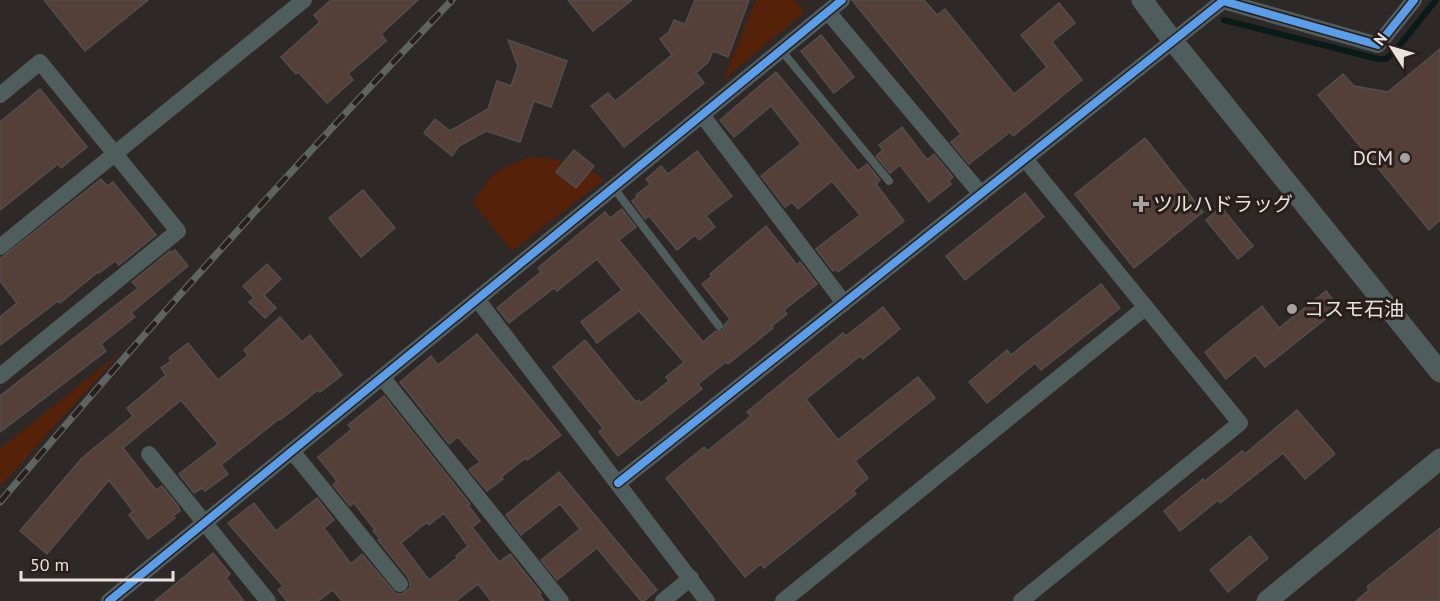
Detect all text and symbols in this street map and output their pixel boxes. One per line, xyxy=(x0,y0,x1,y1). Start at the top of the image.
north arrow xyxy=(1362,18,1422,78)
text: N xyxy=(1369,29,1391,49)
place label: DCM xyxy=(1353,145,1393,171)
marker: DCM xyxy=(1398,151,1412,165)
place label: ツルハドラッグ xyxy=(1153,191,1293,217)
marker: ツルハドラッグ xyxy=(1134,197,1148,211)
place label: コスモ石油 xyxy=(1304,296,1404,322)
marker: コスモ石油 xyxy=(1285,302,1299,316)
scale bar xyxy=(21,544,172,582)
text: 50 m xyxy=(30,553,69,576)

